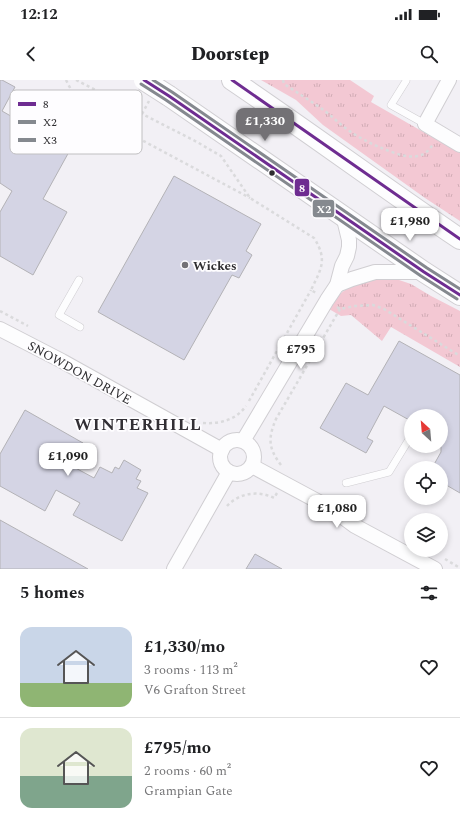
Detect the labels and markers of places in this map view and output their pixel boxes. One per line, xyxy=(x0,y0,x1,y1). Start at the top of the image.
pin: £1,330 xyxy=(232,108,298,142)
unlabelled marker xyxy=(267,168,277,178)
pin: £1,980 xyxy=(377,208,443,242)
place label: Wickes xyxy=(193,256,237,276)
marker: Wickes xyxy=(180,260,190,270)
pin: £795 xyxy=(277,336,325,370)
pin: £1,090 xyxy=(35,443,101,477)
pin: £1,080 xyxy=(304,495,370,529)

